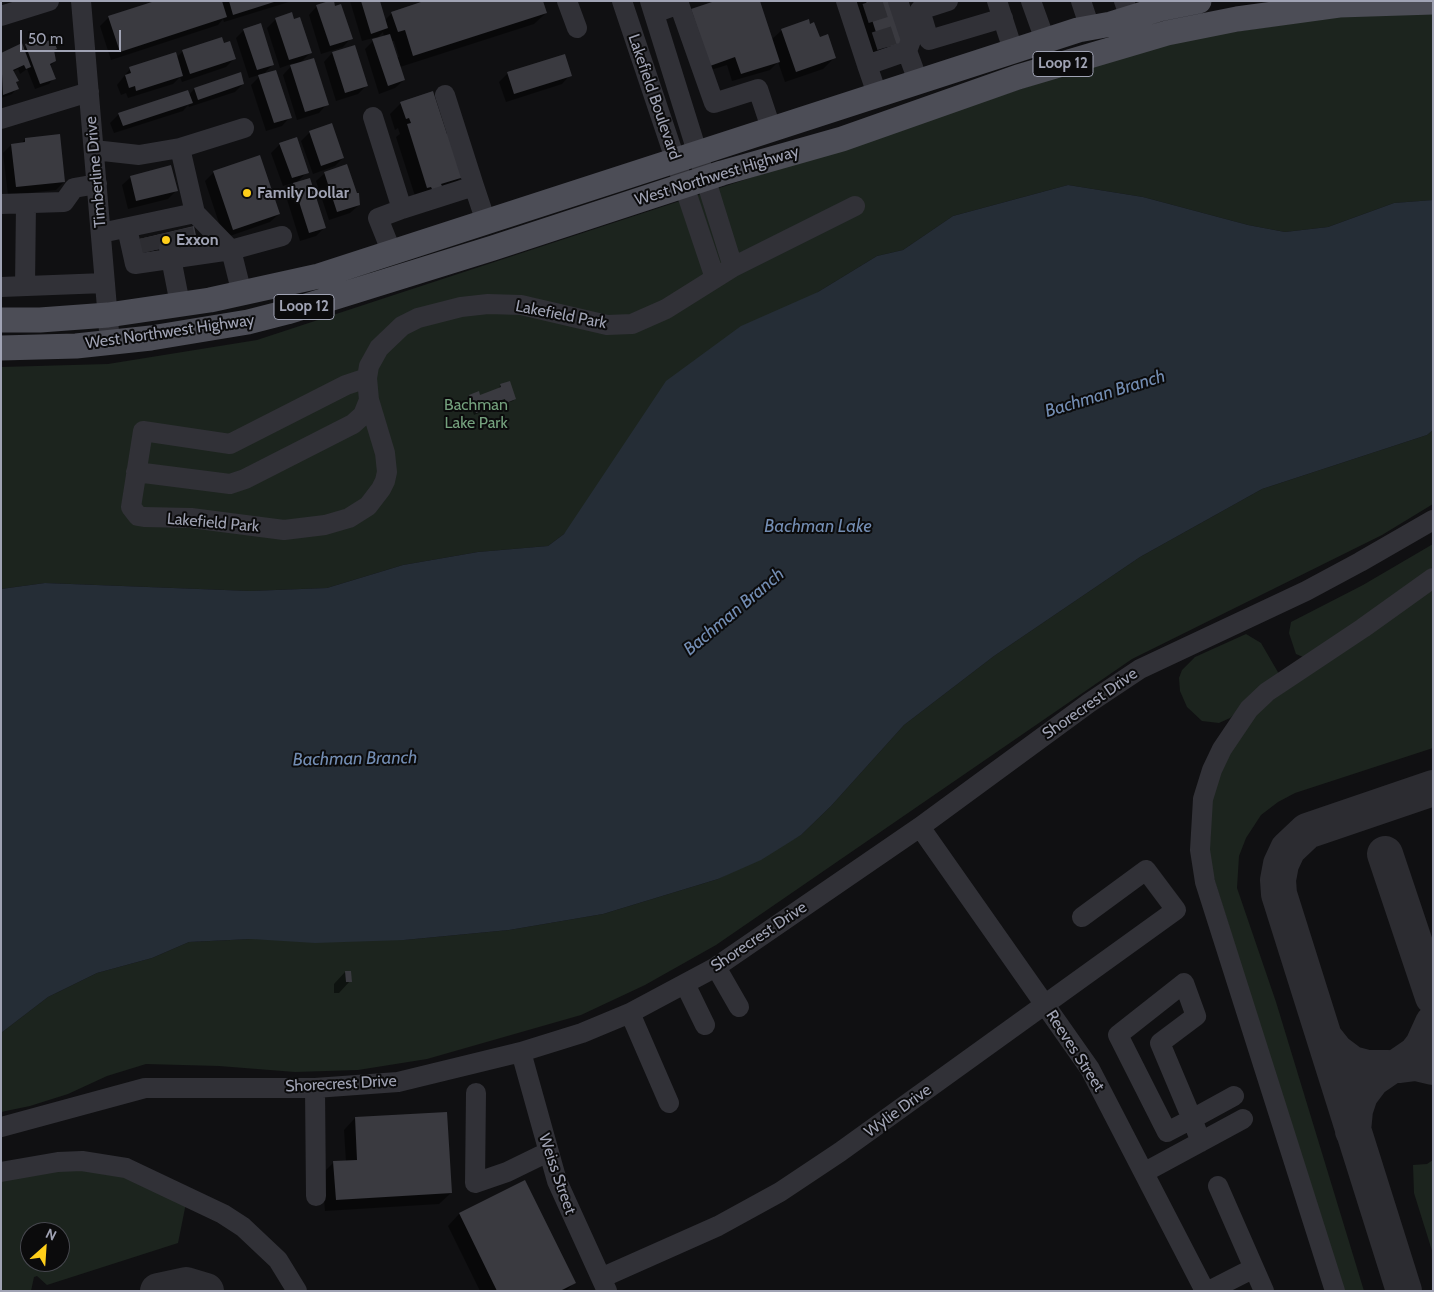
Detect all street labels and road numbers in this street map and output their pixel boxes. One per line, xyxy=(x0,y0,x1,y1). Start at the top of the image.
street label: Lakefield Boulevard xyxy=(624,32,684,162)
road number: Loop 12 xyxy=(1033,52,1093,76)
street label: Timberline Drive xyxy=(82,116,110,228)
street label: West Northwest Highway xyxy=(633,142,801,210)
road number: Loop 12 xyxy=(274,294,334,320)
street label: Lakefield Park xyxy=(514,297,608,333)
street label: West Northwest Highway xyxy=(84,311,256,353)
street label: Lakefield Park xyxy=(166,509,260,537)
street label: Shorecrest Drive xyxy=(1039,664,1141,744)
street label: Shorecrest Drive xyxy=(707,898,811,976)
street label: Reeves Street xyxy=(1042,1007,1108,1095)
street label: Shorecrest Drive xyxy=(285,1071,397,1097)
street label: Wylie Drive xyxy=(861,1080,935,1142)
street label: Weiss Street xyxy=(534,1131,580,1217)

